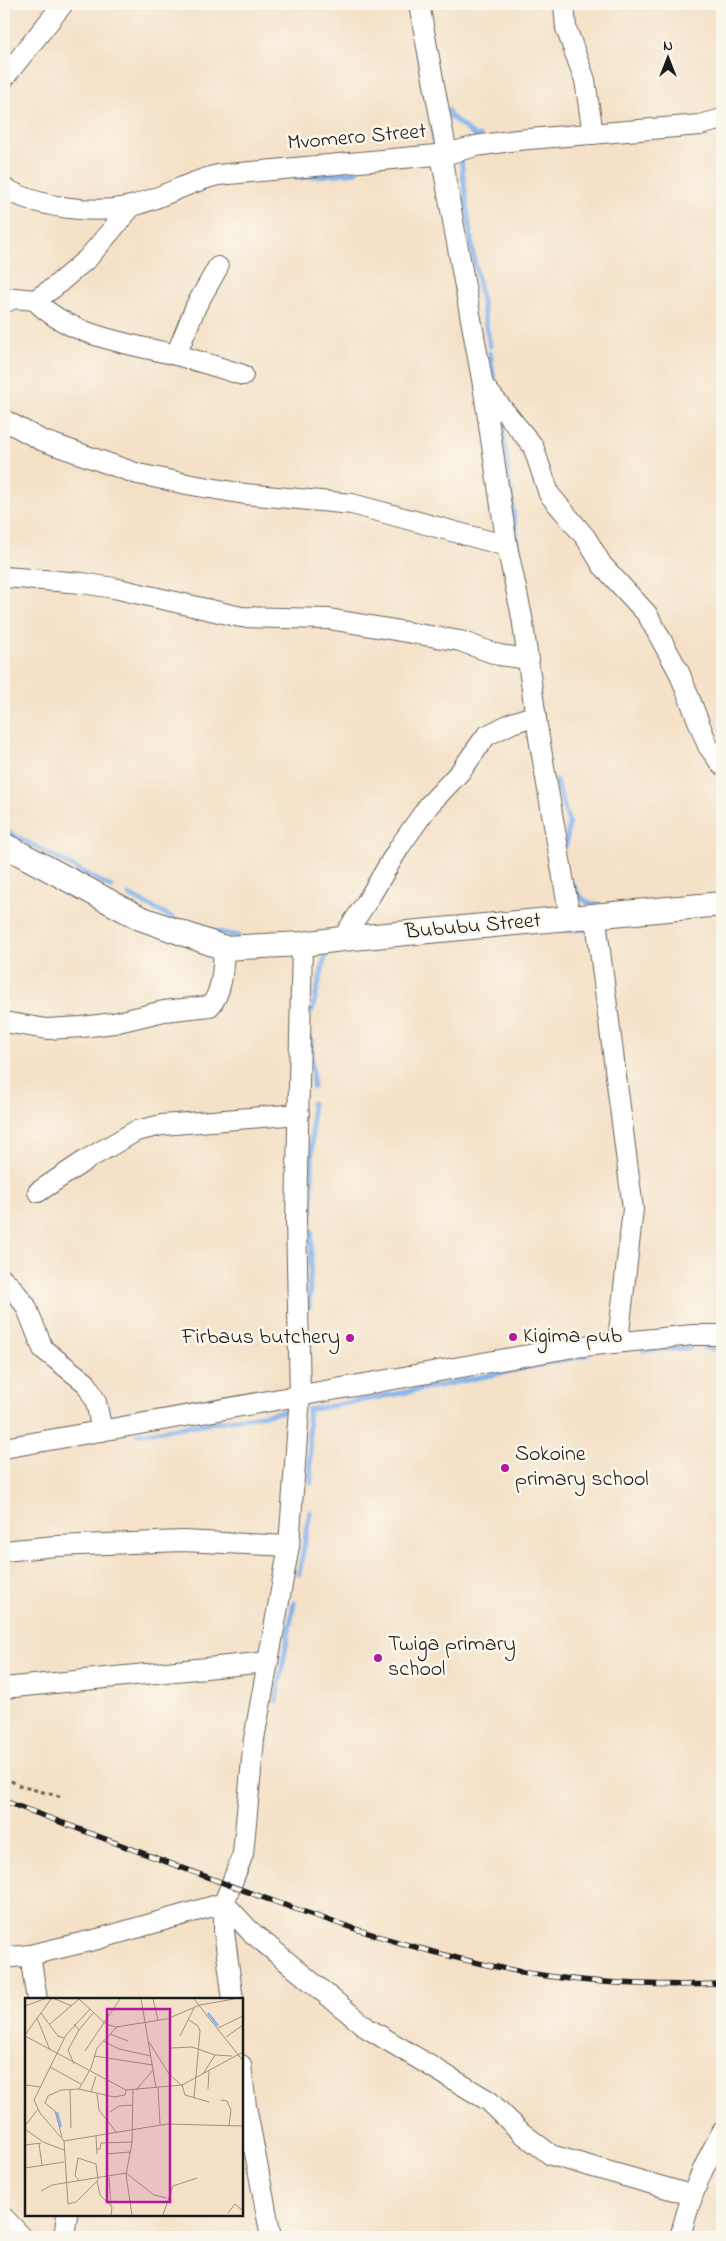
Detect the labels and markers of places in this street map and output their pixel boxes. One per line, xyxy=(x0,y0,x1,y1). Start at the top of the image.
place label: Kigima pub xyxy=(523,1321,622,1354)
place label: Firbaus butchery xyxy=(181,1322,340,1355)
marker: Kigima pub xyxy=(507,1331,519,1343)
marker: Firbaus butchery xyxy=(344,1332,356,1344)
place label: Sokoine primary school xyxy=(515,1439,649,1497)
marker: Sokoine primary school xyxy=(499,1462,511,1474)
place label: Twiga primary school xyxy=(388,1629,516,1686)
marker: Twiga primary school xyxy=(372,1652,384,1664)

